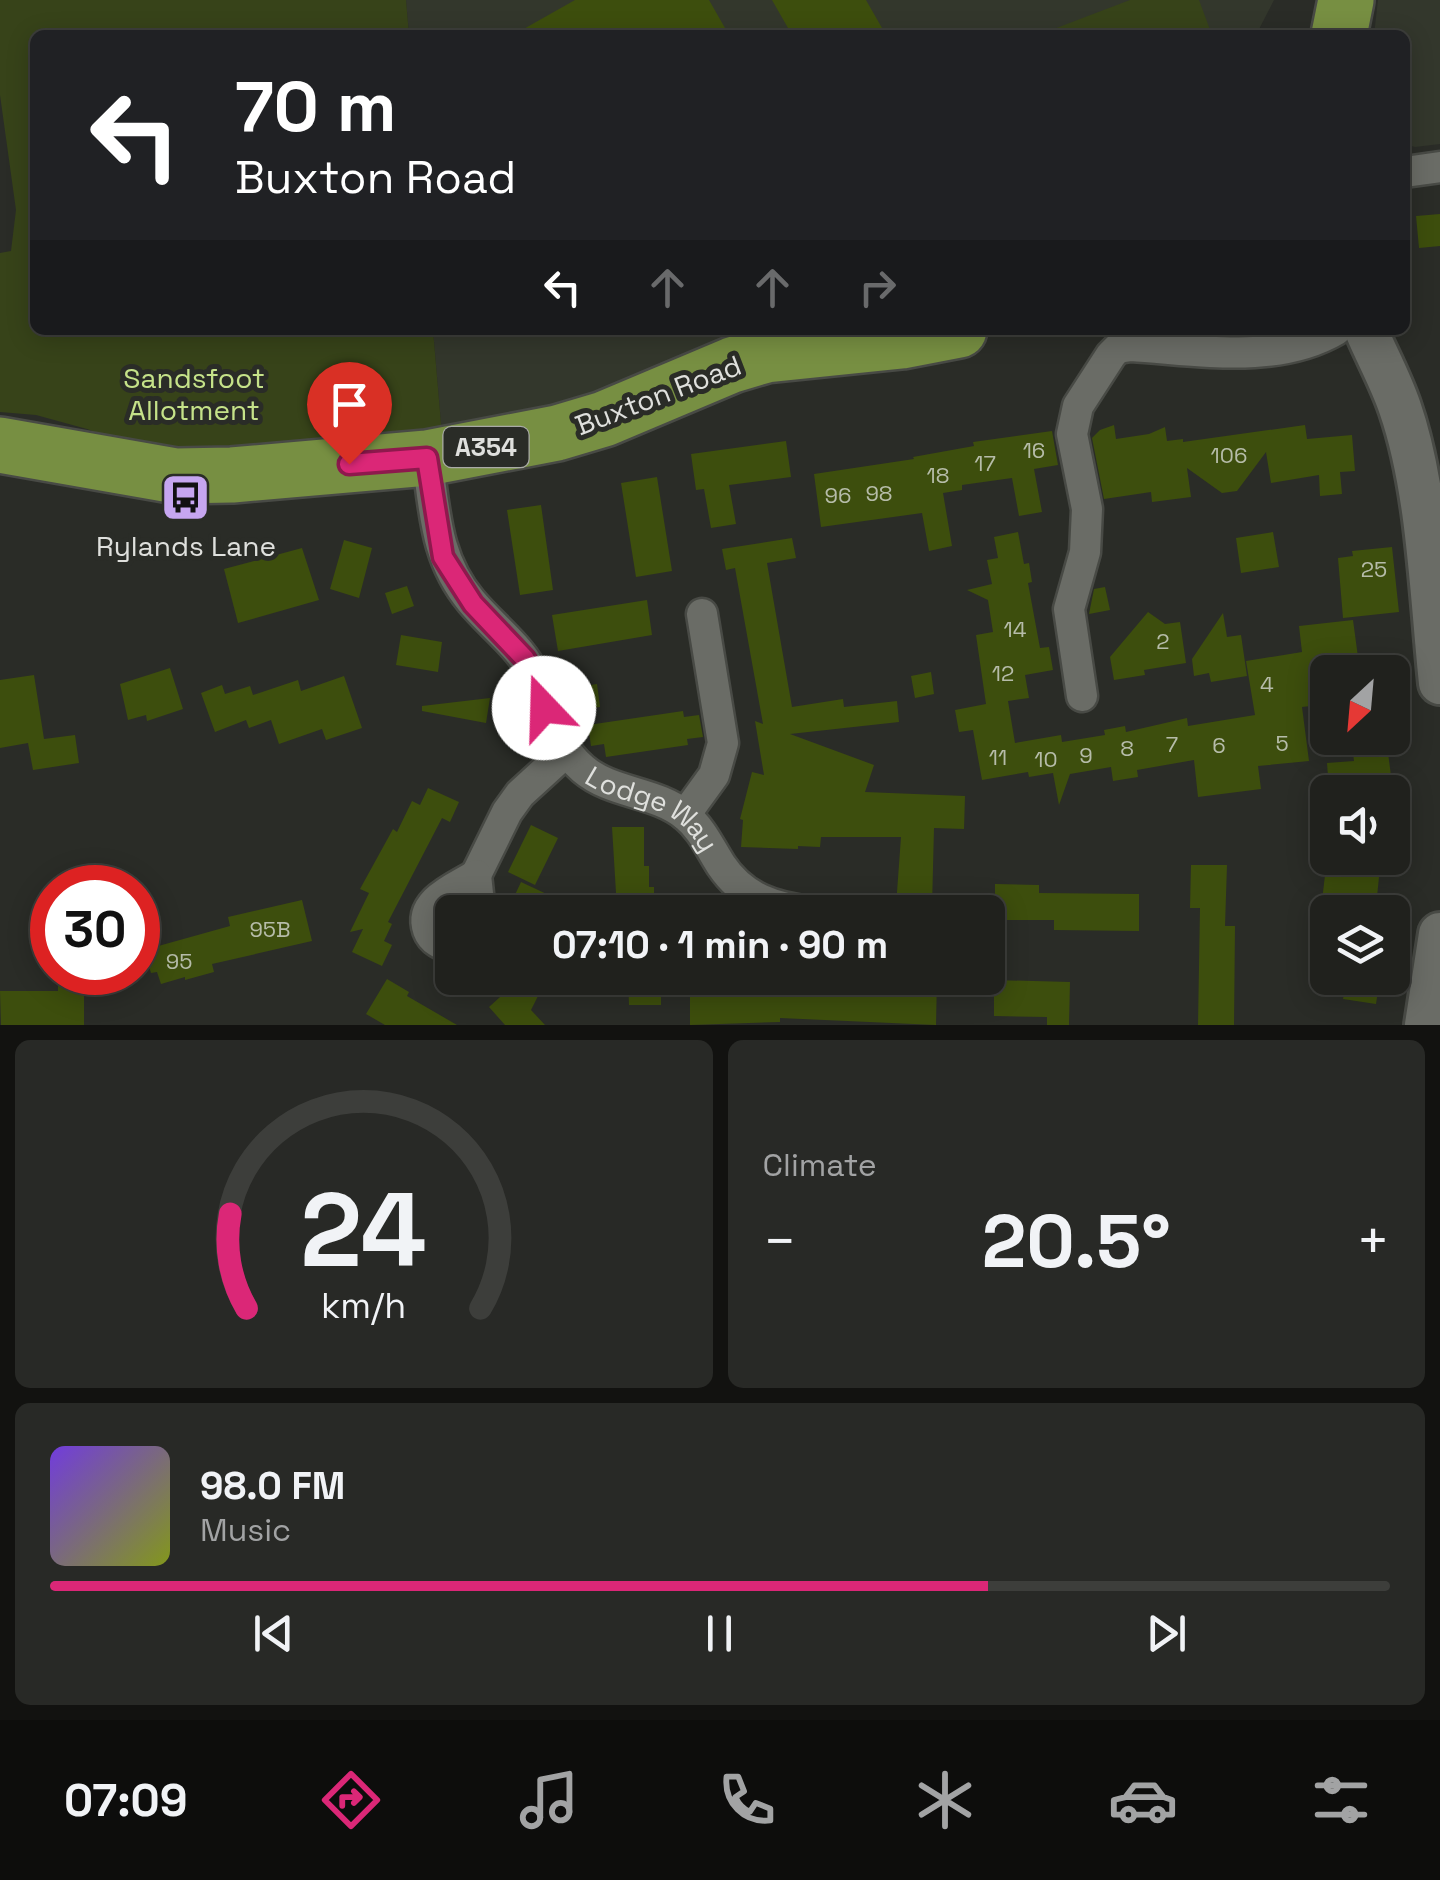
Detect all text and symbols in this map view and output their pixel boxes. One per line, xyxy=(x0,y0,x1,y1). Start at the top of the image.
text: 70 m xyxy=(235,62,396,151)
icon: left xyxy=(70,70,200,200)
text: Buxton Road xyxy=(235,149,516,206)
icon: left xyxy=(535,260,590,315)
icon: ahead xyxy=(640,260,695,315)
icon: ahead xyxy=(745,260,800,315)
icon: right xyxy=(850,260,905,315)
street label: Buxton Road xyxy=(570,347,746,443)
park label: Sandsfoot Allotment xyxy=(123,360,265,428)
pin xyxy=(307,362,392,465)
icon: arrive xyxy=(322,377,377,432)
road number: A354 xyxy=(444,427,528,467)
house number: 16 xyxy=(1023,436,1045,464)
house number: 106 xyxy=(1211,441,1247,469)
house number: 17 xyxy=(974,449,996,477)
house number: 18 xyxy=(927,461,949,489)
bus stop icon: Rylands Lane xyxy=(160,472,212,524)
house number: 98 xyxy=(865,479,893,507)
house number: 96 xyxy=(825,481,851,509)
place label: Rylands Lane xyxy=(96,528,276,564)
house number: 25 xyxy=(1361,555,1387,583)
house number: 14 xyxy=(1004,615,1027,643)
house number: 2 xyxy=(1156,627,1170,655)
north arrow xyxy=(1310,655,1410,755)
map controls xyxy=(1310,655,1410,995)
position arrow xyxy=(492,656,596,760)
house number: 12 xyxy=(992,659,1014,687)
house number: 4 xyxy=(1260,670,1274,698)
house number: 5 xyxy=(1275,729,1289,757)
house number: 7 xyxy=(1166,730,1178,758)
house number: 6 xyxy=(1212,731,1226,759)
house number: 8 xyxy=(1120,734,1134,762)
house number: 9 xyxy=(1079,741,1093,769)
house number: 11 xyxy=(989,743,1007,771)
house number: 10 xyxy=(1034,745,1058,773)
street label: Lodge Way xyxy=(579,758,727,858)
button: sound xyxy=(1310,775,1410,875)
speed limit sign: 30 xyxy=(30,865,160,995)
button: layers xyxy=(1310,895,1410,995)
house number: 95B xyxy=(249,915,291,943)
text: 07:10 · 1 min · 90 m xyxy=(552,921,888,969)
house number: 95 xyxy=(166,947,192,975)
text: Climate xyxy=(763,1145,877,1185)
text: 24 xyxy=(301,1164,427,1296)
text: 20.5° xyxy=(982,1193,1171,1289)
text: − xyxy=(763,1206,797,1276)
text: + xyxy=(1356,1206,1390,1276)
text: km/h xyxy=(321,1283,406,1328)
text: 98.0 FM xyxy=(200,1462,345,1510)
text: Music xyxy=(200,1510,291,1550)
icon: previous xyxy=(246,1606,301,1661)
icon: pause xyxy=(692,1606,747,1661)
icon: next xyxy=(1139,1606,1194,1661)
icon: directions xyxy=(316,1765,386,1835)
icon: music xyxy=(514,1765,584,1835)
icon: phone xyxy=(712,1765,782,1835)
icon: climate xyxy=(910,1765,980,1835)
icon: car xyxy=(1108,1765,1178,1835)
icon: filters xyxy=(1306,1765,1376,1835)
text: 07:09 xyxy=(64,1772,188,1829)

